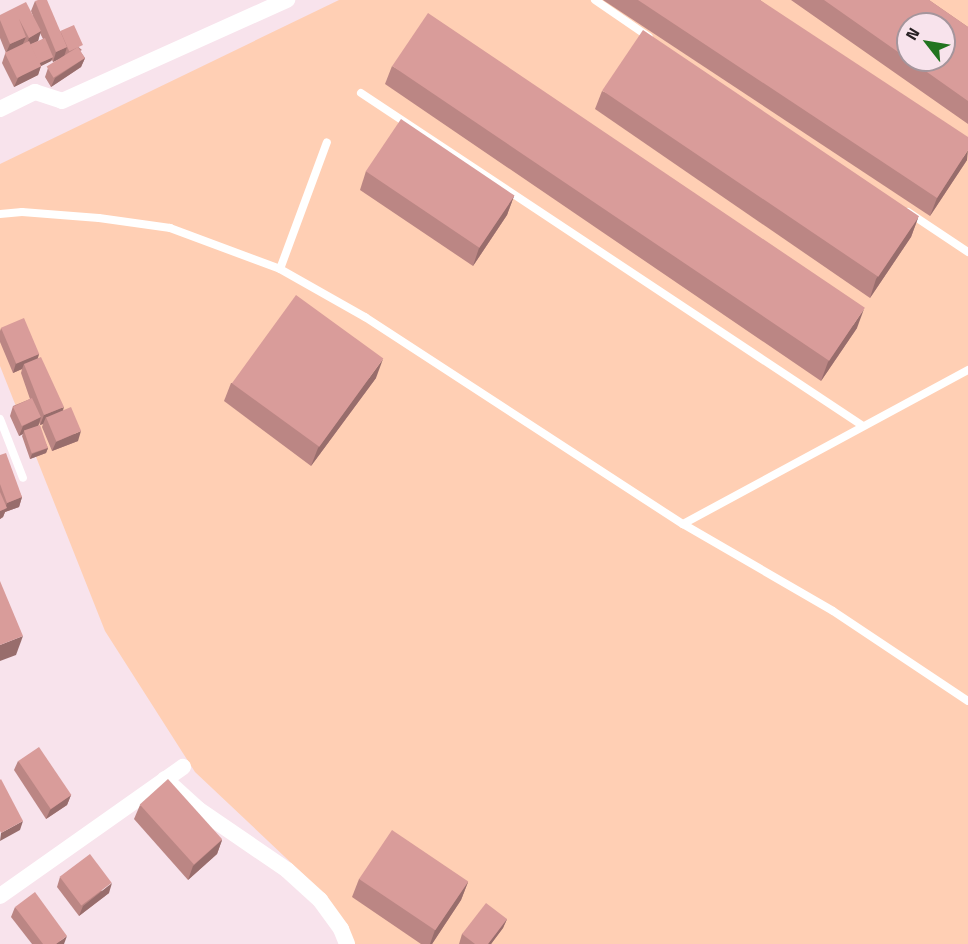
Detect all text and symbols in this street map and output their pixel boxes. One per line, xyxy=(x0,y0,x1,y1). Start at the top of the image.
north arrow xyxy=(896,12,956,72)
text: N xyxy=(899,23,925,45)

